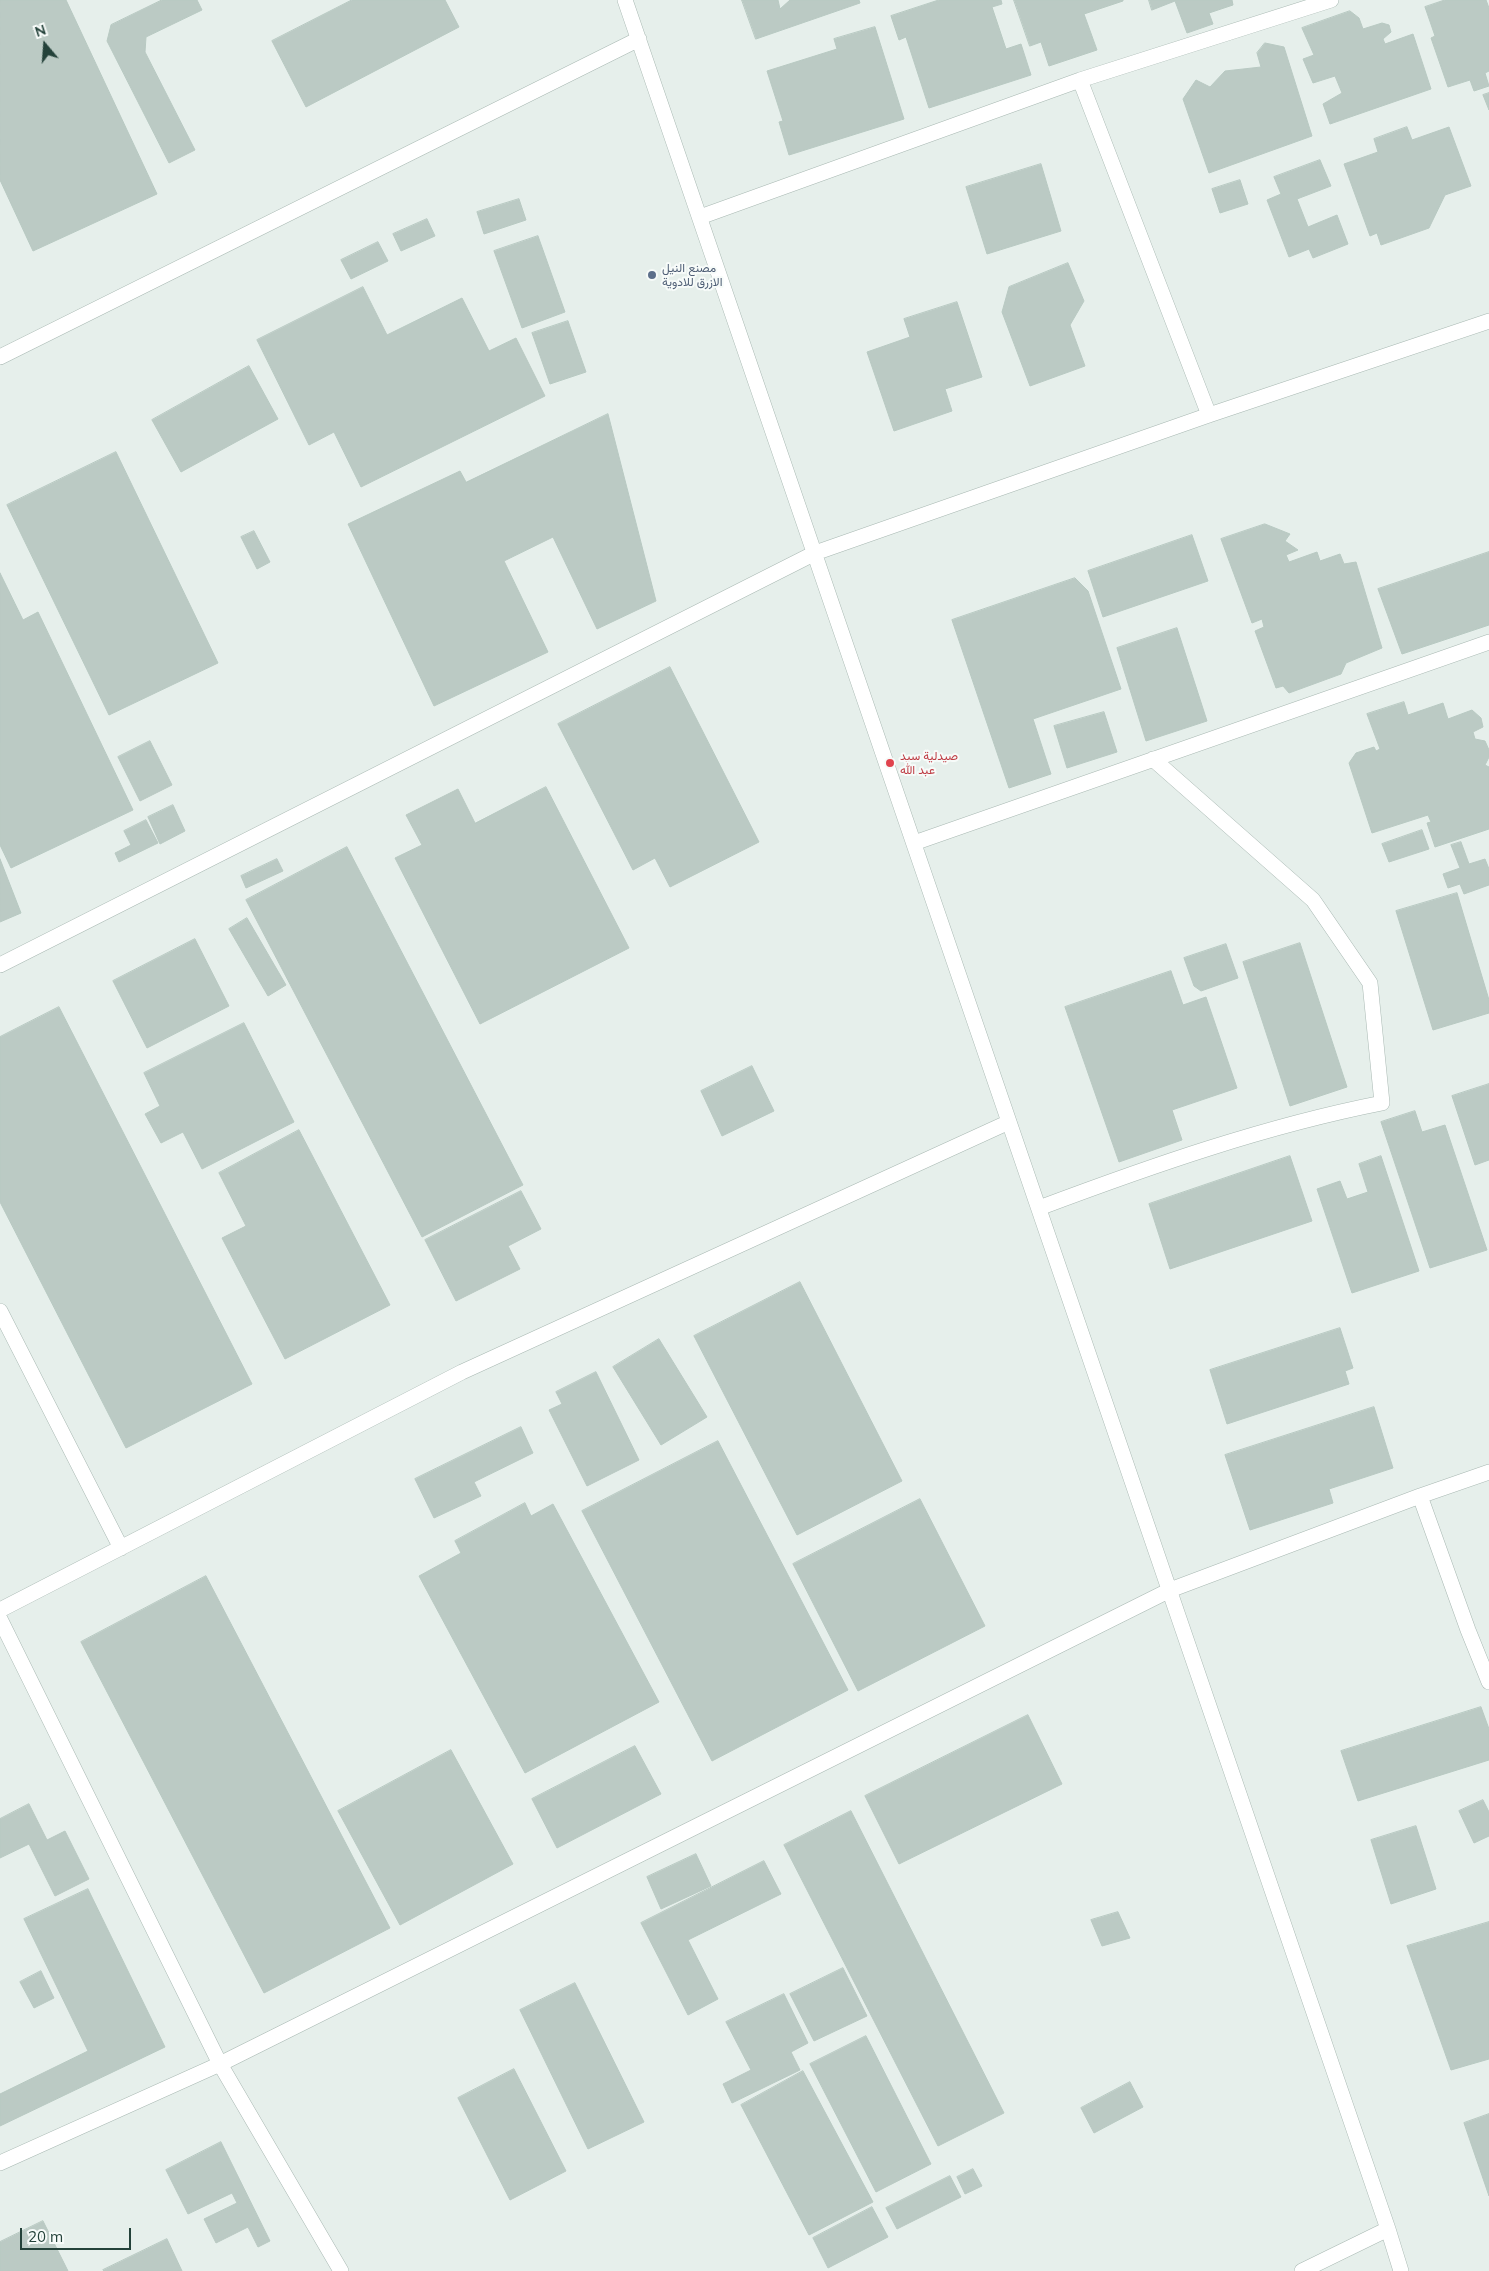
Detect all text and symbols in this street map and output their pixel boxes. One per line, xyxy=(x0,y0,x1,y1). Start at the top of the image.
north arrow xyxy=(20,20,70,70)
text: N xyxy=(33,21,48,41)
place label: مصنع النيل الازرق للادوية xyxy=(662,261,722,289)
marker: مصنع النيل الازرق للادوية xyxy=(646,269,658,281)
place label: صيدلية سيد عبد الله xyxy=(900,749,958,777)
marker: صيدلية سيد عبد الله xyxy=(884,757,896,769)
scale bar xyxy=(22,2218,134,2250)
text: 20 m xyxy=(28,2227,63,2246)

